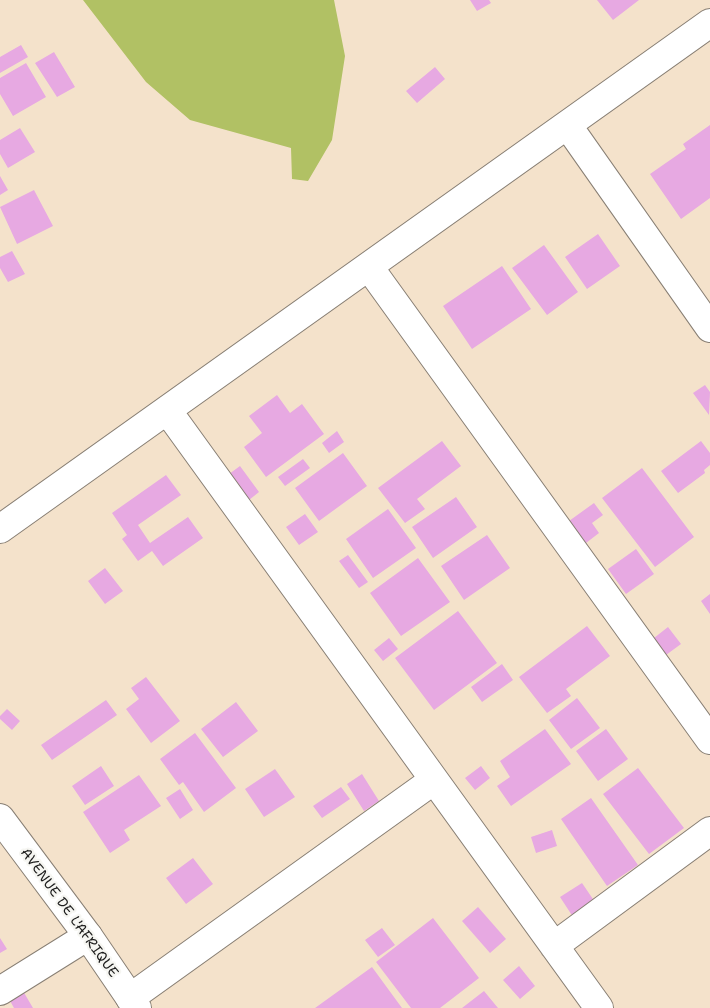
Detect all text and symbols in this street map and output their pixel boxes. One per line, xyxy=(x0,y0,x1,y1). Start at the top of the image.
street label: AVENUE DE L'AFRIQUE xyxy=(17,845,121,981)

